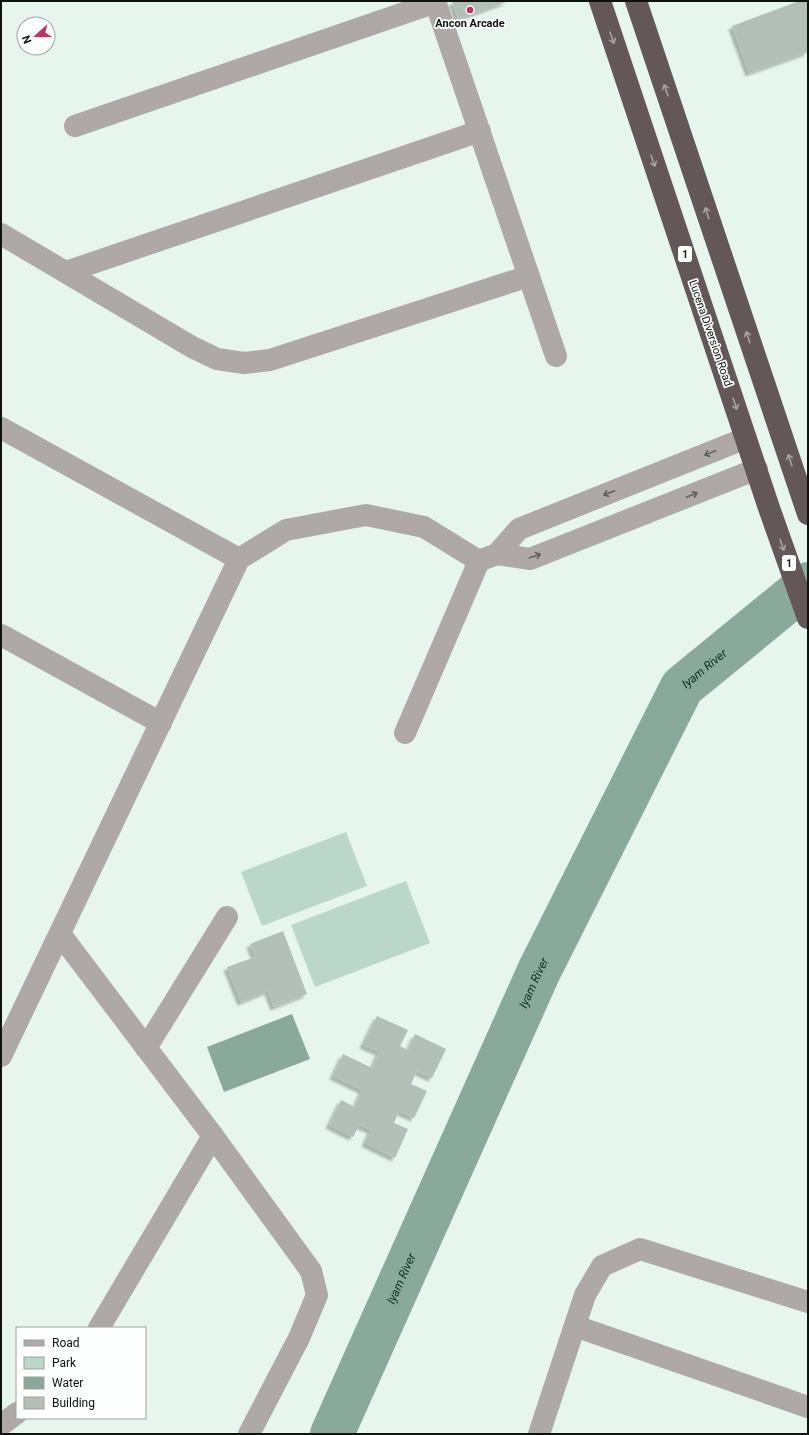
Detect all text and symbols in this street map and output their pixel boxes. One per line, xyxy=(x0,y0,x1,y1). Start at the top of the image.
marker: Ancon Arcade xyxy=(465,5,475,15)
north arrow xyxy=(16,16,56,56)
place label: Ancon Arcade xyxy=(435,17,505,30)
one-way arrow xyxy=(609,31,616,44)
text: N xyxy=(20,33,35,45)
one-way arrow xyxy=(662,84,669,97)
one-way arrow xyxy=(650,155,658,167)
one-way arrow xyxy=(703,207,710,220)
road number: 1 xyxy=(678,246,692,262)
street label: Lucena Diversion Road xyxy=(686,278,735,388)
one-way arrow xyxy=(744,331,752,343)
one-way arrow xyxy=(732,397,739,410)
one-way arrow xyxy=(705,449,717,457)
one-way arrow xyxy=(785,454,793,466)
one-way arrow xyxy=(604,489,616,497)
one-way arrow xyxy=(686,491,698,499)
one-way arrow xyxy=(779,538,786,551)
one-way arrow xyxy=(529,552,542,559)
road number: 1 xyxy=(782,555,796,571)
water label: Iyam River xyxy=(679,646,730,691)
water label: Iyam River xyxy=(516,955,552,1010)
water label: Iyam River xyxy=(384,1250,419,1306)
legend xyxy=(16,1327,146,1419)
text: Road xyxy=(52,1336,80,1350)
text: Park xyxy=(52,1356,77,1370)
text: Water xyxy=(52,1376,83,1390)
text: Building xyxy=(52,1396,95,1410)

